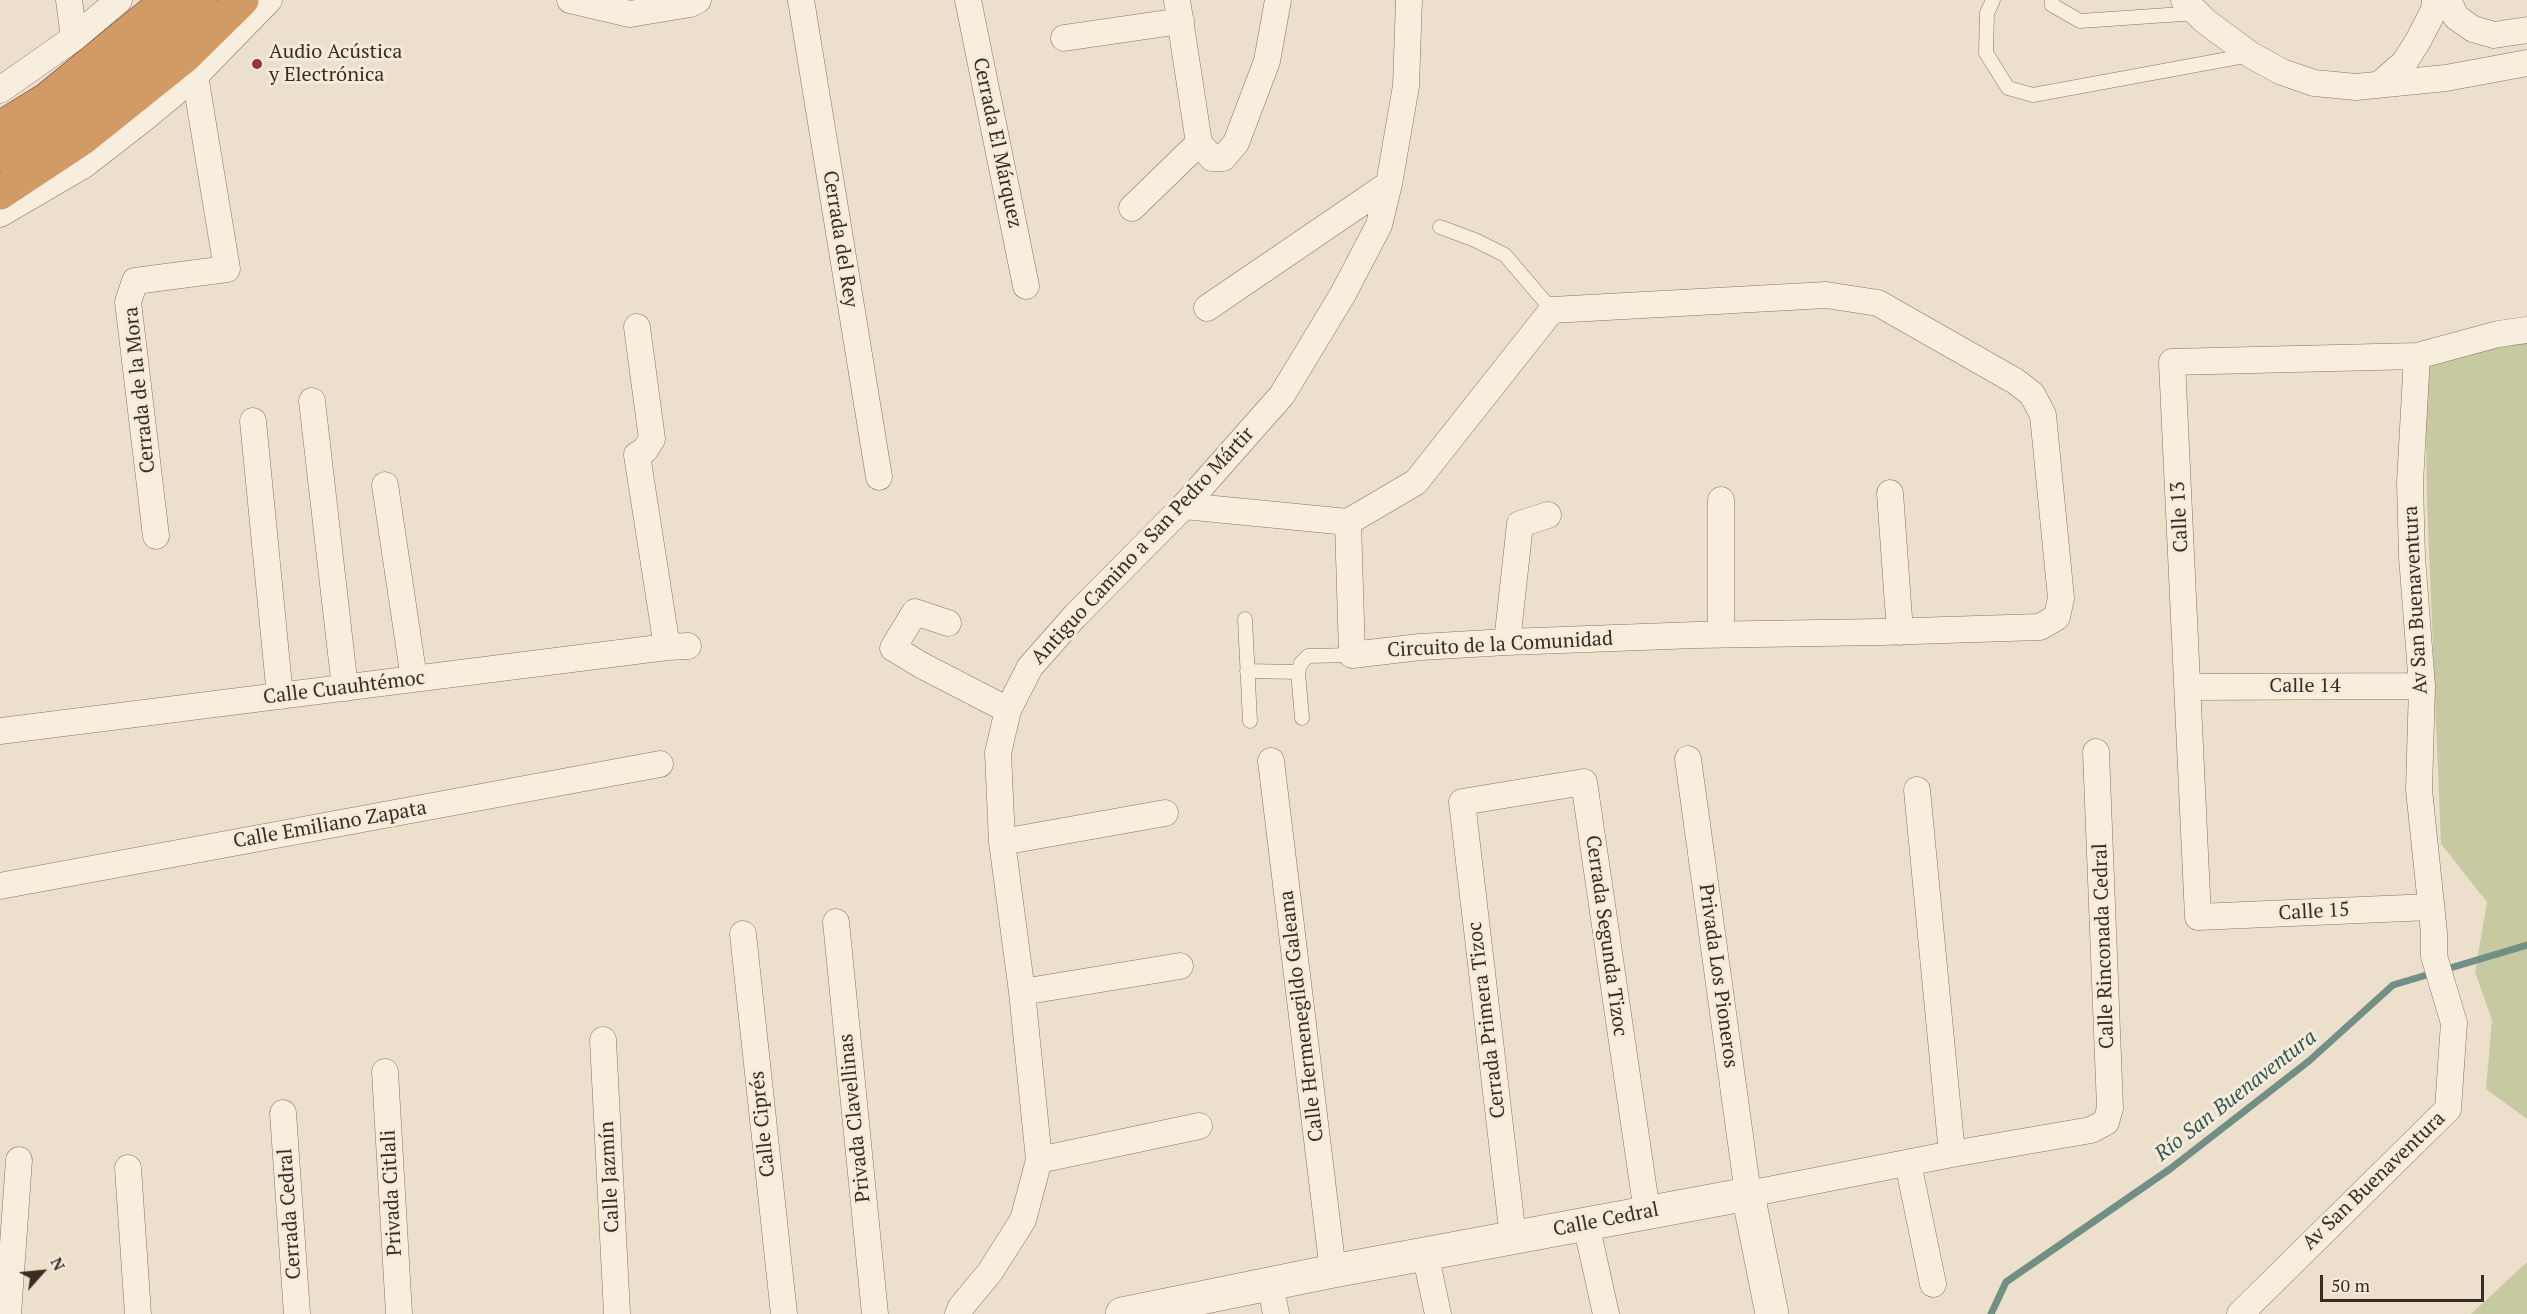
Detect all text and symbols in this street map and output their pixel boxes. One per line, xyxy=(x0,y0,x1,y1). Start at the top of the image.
place label: Audio Acústica y Electrónica xyxy=(269,40,402,87)
street label: Cerrada El Márquez xyxy=(967,56,1027,230)
marker: Audio Acústica y Electrónica xyxy=(250,57,264,71)
street label: Cerrada del Rey xyxy=(817,169,863,309)
street label: Cerrada de la Mora xyxy=(119,306,161,474)
street label: Antiguo Camino a San Pedro Mártir xyxy=(1027,422,1259,670)
street label: Calle 13 xyxy=(2166,481,2194,553)
street label: Av San Buenaventura xyxy=(2399,505,2433,695)
street label: Circuito de la Comunidad xyxy=(1386,627,1614,663)
street label: Calle Cuauhtémoc xyxy=(262,666,426,710)
street label: Calle 14 xyxy=(2269,674,2341,698)
street label: Calle Emiliano Zapata xyxy=(231,796,429,854)
street label: Cerrada Segunda Tizoc xyxy=(1580,834,1632,1038)
street label: Calle Rinconada Cedral xyxy=(2088,843,2120,1049)
street label: Privada Los Pioneros xyxy=(1693,882,1743,1070)
street label: Calle Hermenegildo Galeana xyxy=(1275,889,1329,1143)
street label: Calle 15 xyxy=(2278,898,2350,926)
street label: Cerrada Primera Tizoc xyxy=(1463,920,1511,1120)
water label: Río San Buenaventura xyxy=(2150,1025,2322,1167)
street label: Privada Clavellinas xyxy=(834,1032,876,1204)
street label: Calle Ciprés xyxy=(745,1070,781,1178)
street label: Av San Buenaventura xyxy=(2298,1107,2450,1255)
street label: Calle Jazmín xyxy=(595,1121,625,1233)
street label: Privada Citlali xyxy=(377,1129,407,1257)
street label: Cerrada Cedral xyxy=(273,1148,307,1280)
street label: Calle Cedral xyxy=(1551,1198,1661,1242)
north arrow xyxy=(12,1242,72,1302)
text: N xyxy=(45,1253,71,1274)
scale bar xyxy=(2323,1263,2486,1301)
text: 50 m xyxy=(2331,1273,2370,1297)

